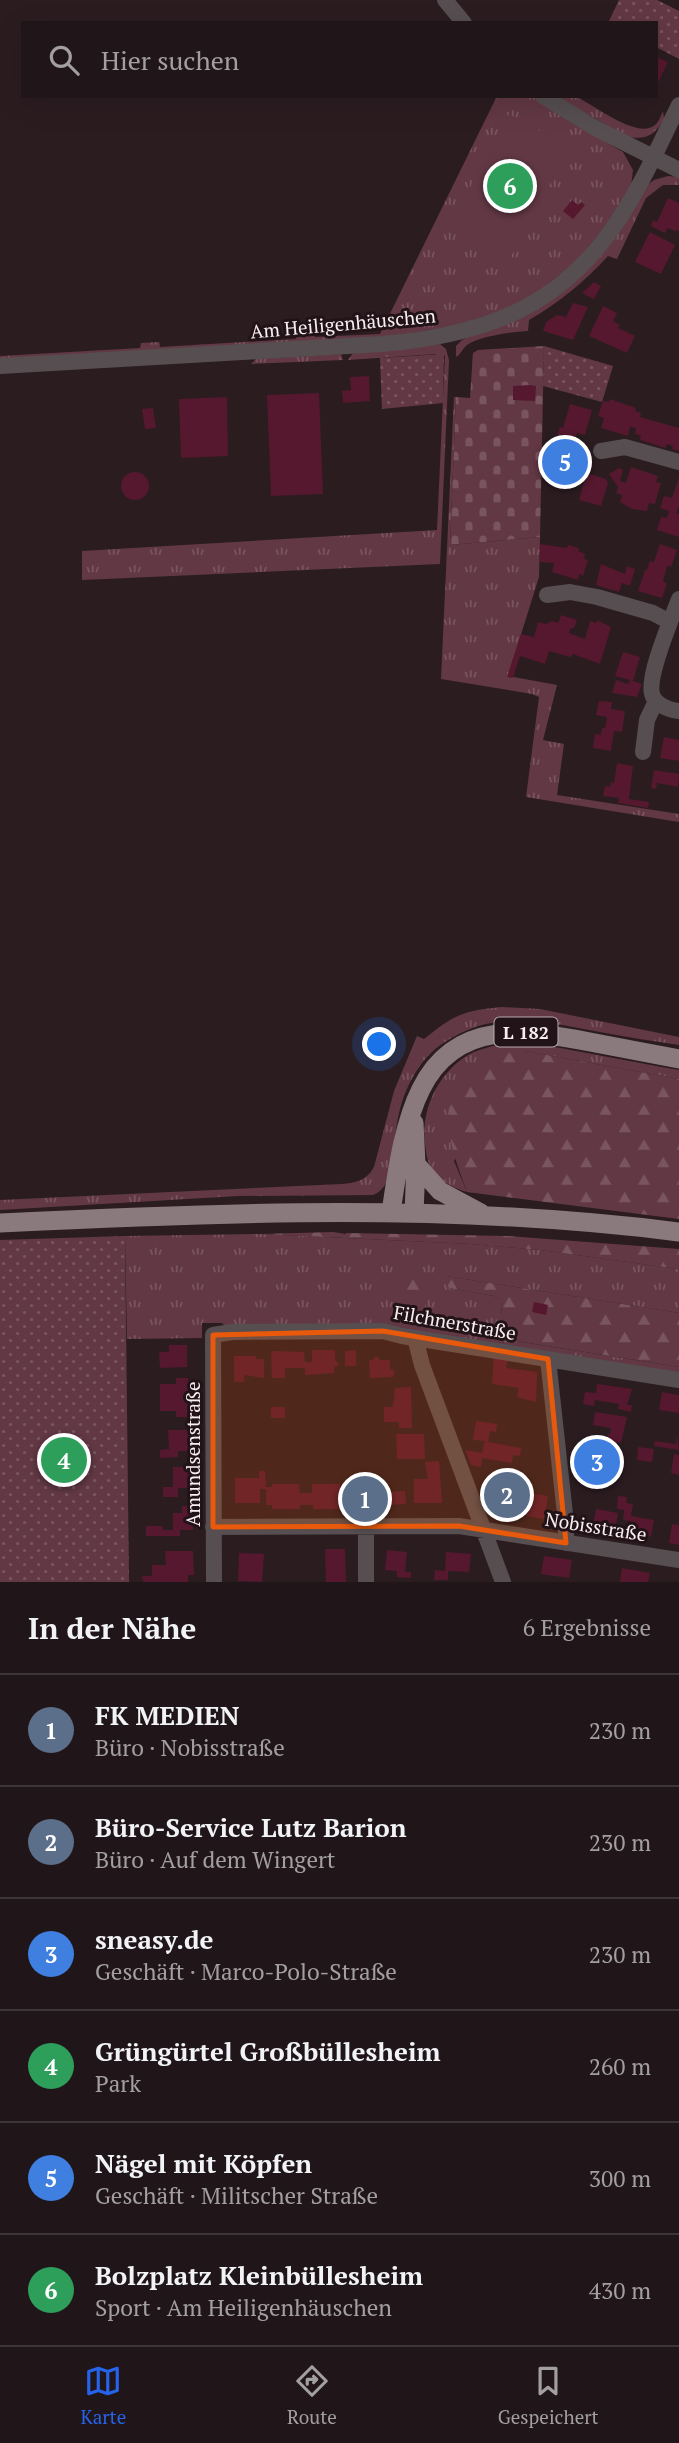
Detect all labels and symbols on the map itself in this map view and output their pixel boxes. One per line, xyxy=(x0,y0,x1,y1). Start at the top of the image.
pin: 6 xyxy=(487,160,533,212)
street label: Am Heiligenhäuschen xyxy=(249,302,437,344)
pin: 5 xyxy=(542,436,588,488)
road number: L 182 xyxy=(494,1017,558,1046)
your location xyxy=(362,1027,396,1061)
street label: Filchnerstraße xyxy=(392,1299,518,1345)
street label: Amundsenstraße xyxy=(180,1381,205,1527)
pin: 4 xyxy=(41,1434,87,1486)
pin: 3 xyxy=(574,1436,620,1488)
pin: 2 xyxy=(484,1469,530,1521)
pin: 1 xyxy=(342,1473,388,1525)
street label: Nobisstraße xyxy=(543,1506,649,1546)

